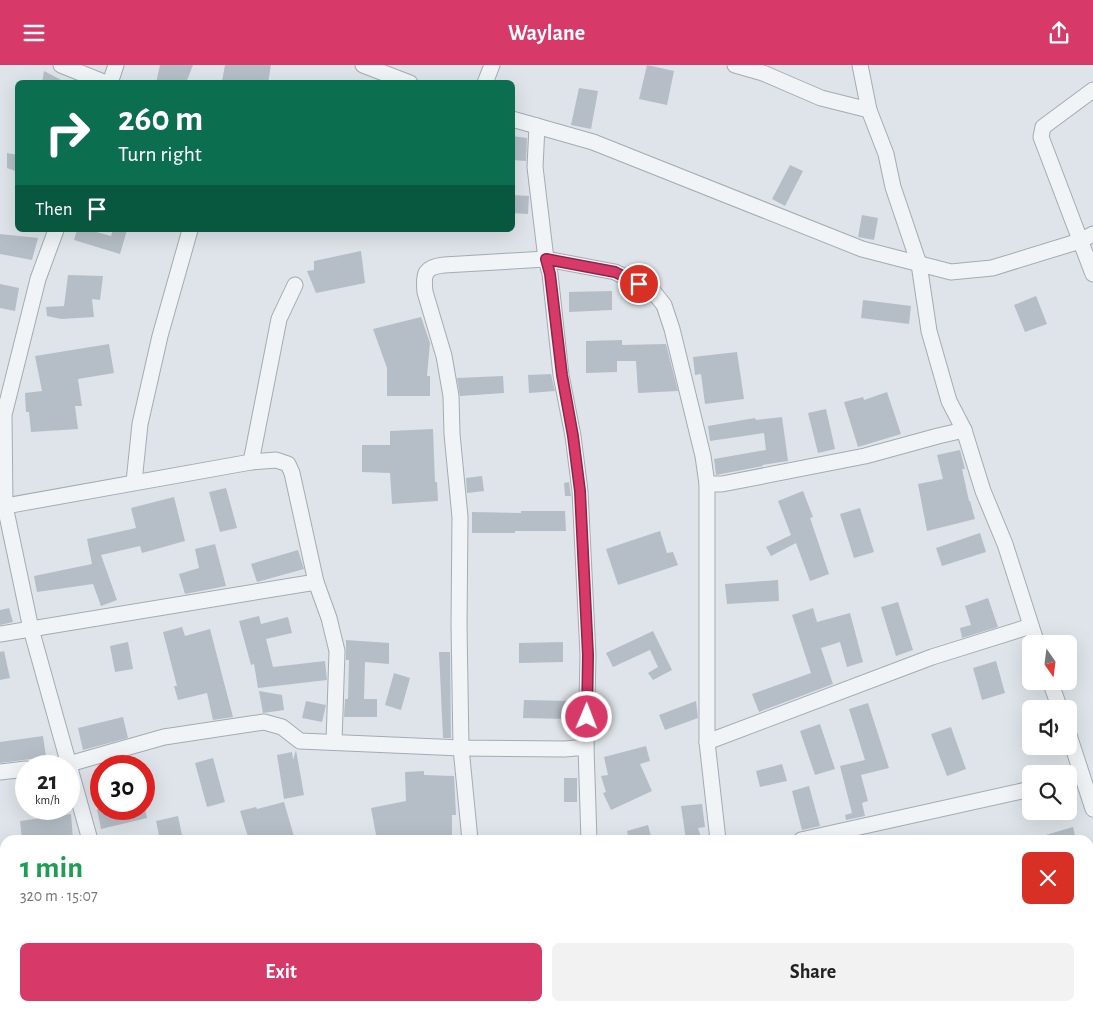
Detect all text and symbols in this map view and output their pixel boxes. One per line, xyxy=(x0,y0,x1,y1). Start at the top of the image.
icon: menu xyxy=(20,19,48,47)
icon: share xyxy=(1045,19,1073,47)
text: Waylane xyxy=(508,22,585,44)
icon: right xyxy=(35,100,100,165)
text: 260 m xyxy=(118,102,203,137)
text: Turn right xyxy=(118,143,202,165)
icon: arrive xyxy=(83,195,111,223)
text: Then xyxy=(35,200,73,219)
pin xyxy=(618,263,660,305)
icon: arrive xyxy=(625,270,653,298)
north arrow xyxy=(1022,635,1078,690)
map controls xyxy=(1022,635,1077,820)
position arrow xyxy=(560,690,612,742)
button: sound xyxy=(1022,700,1077,755)
speed limit sign: 30 xyxy=(90,755,155,820)
button: search xyxy=(1022,765,1077,820)
text: 21 xyxy=(37,769,58,794)
text: km/h xyxy=(35,794,60,806)
button: close xyxy=(1022,852,1074,904)
text: 1 min xyxy=(20,853,83,883)
text: 320 m · 15:07 xyxy=(20,888,98,904)
button: Exit xyxy=(20,943,542,1001)
button: Share xyxy=(552,943,1074,1001)

